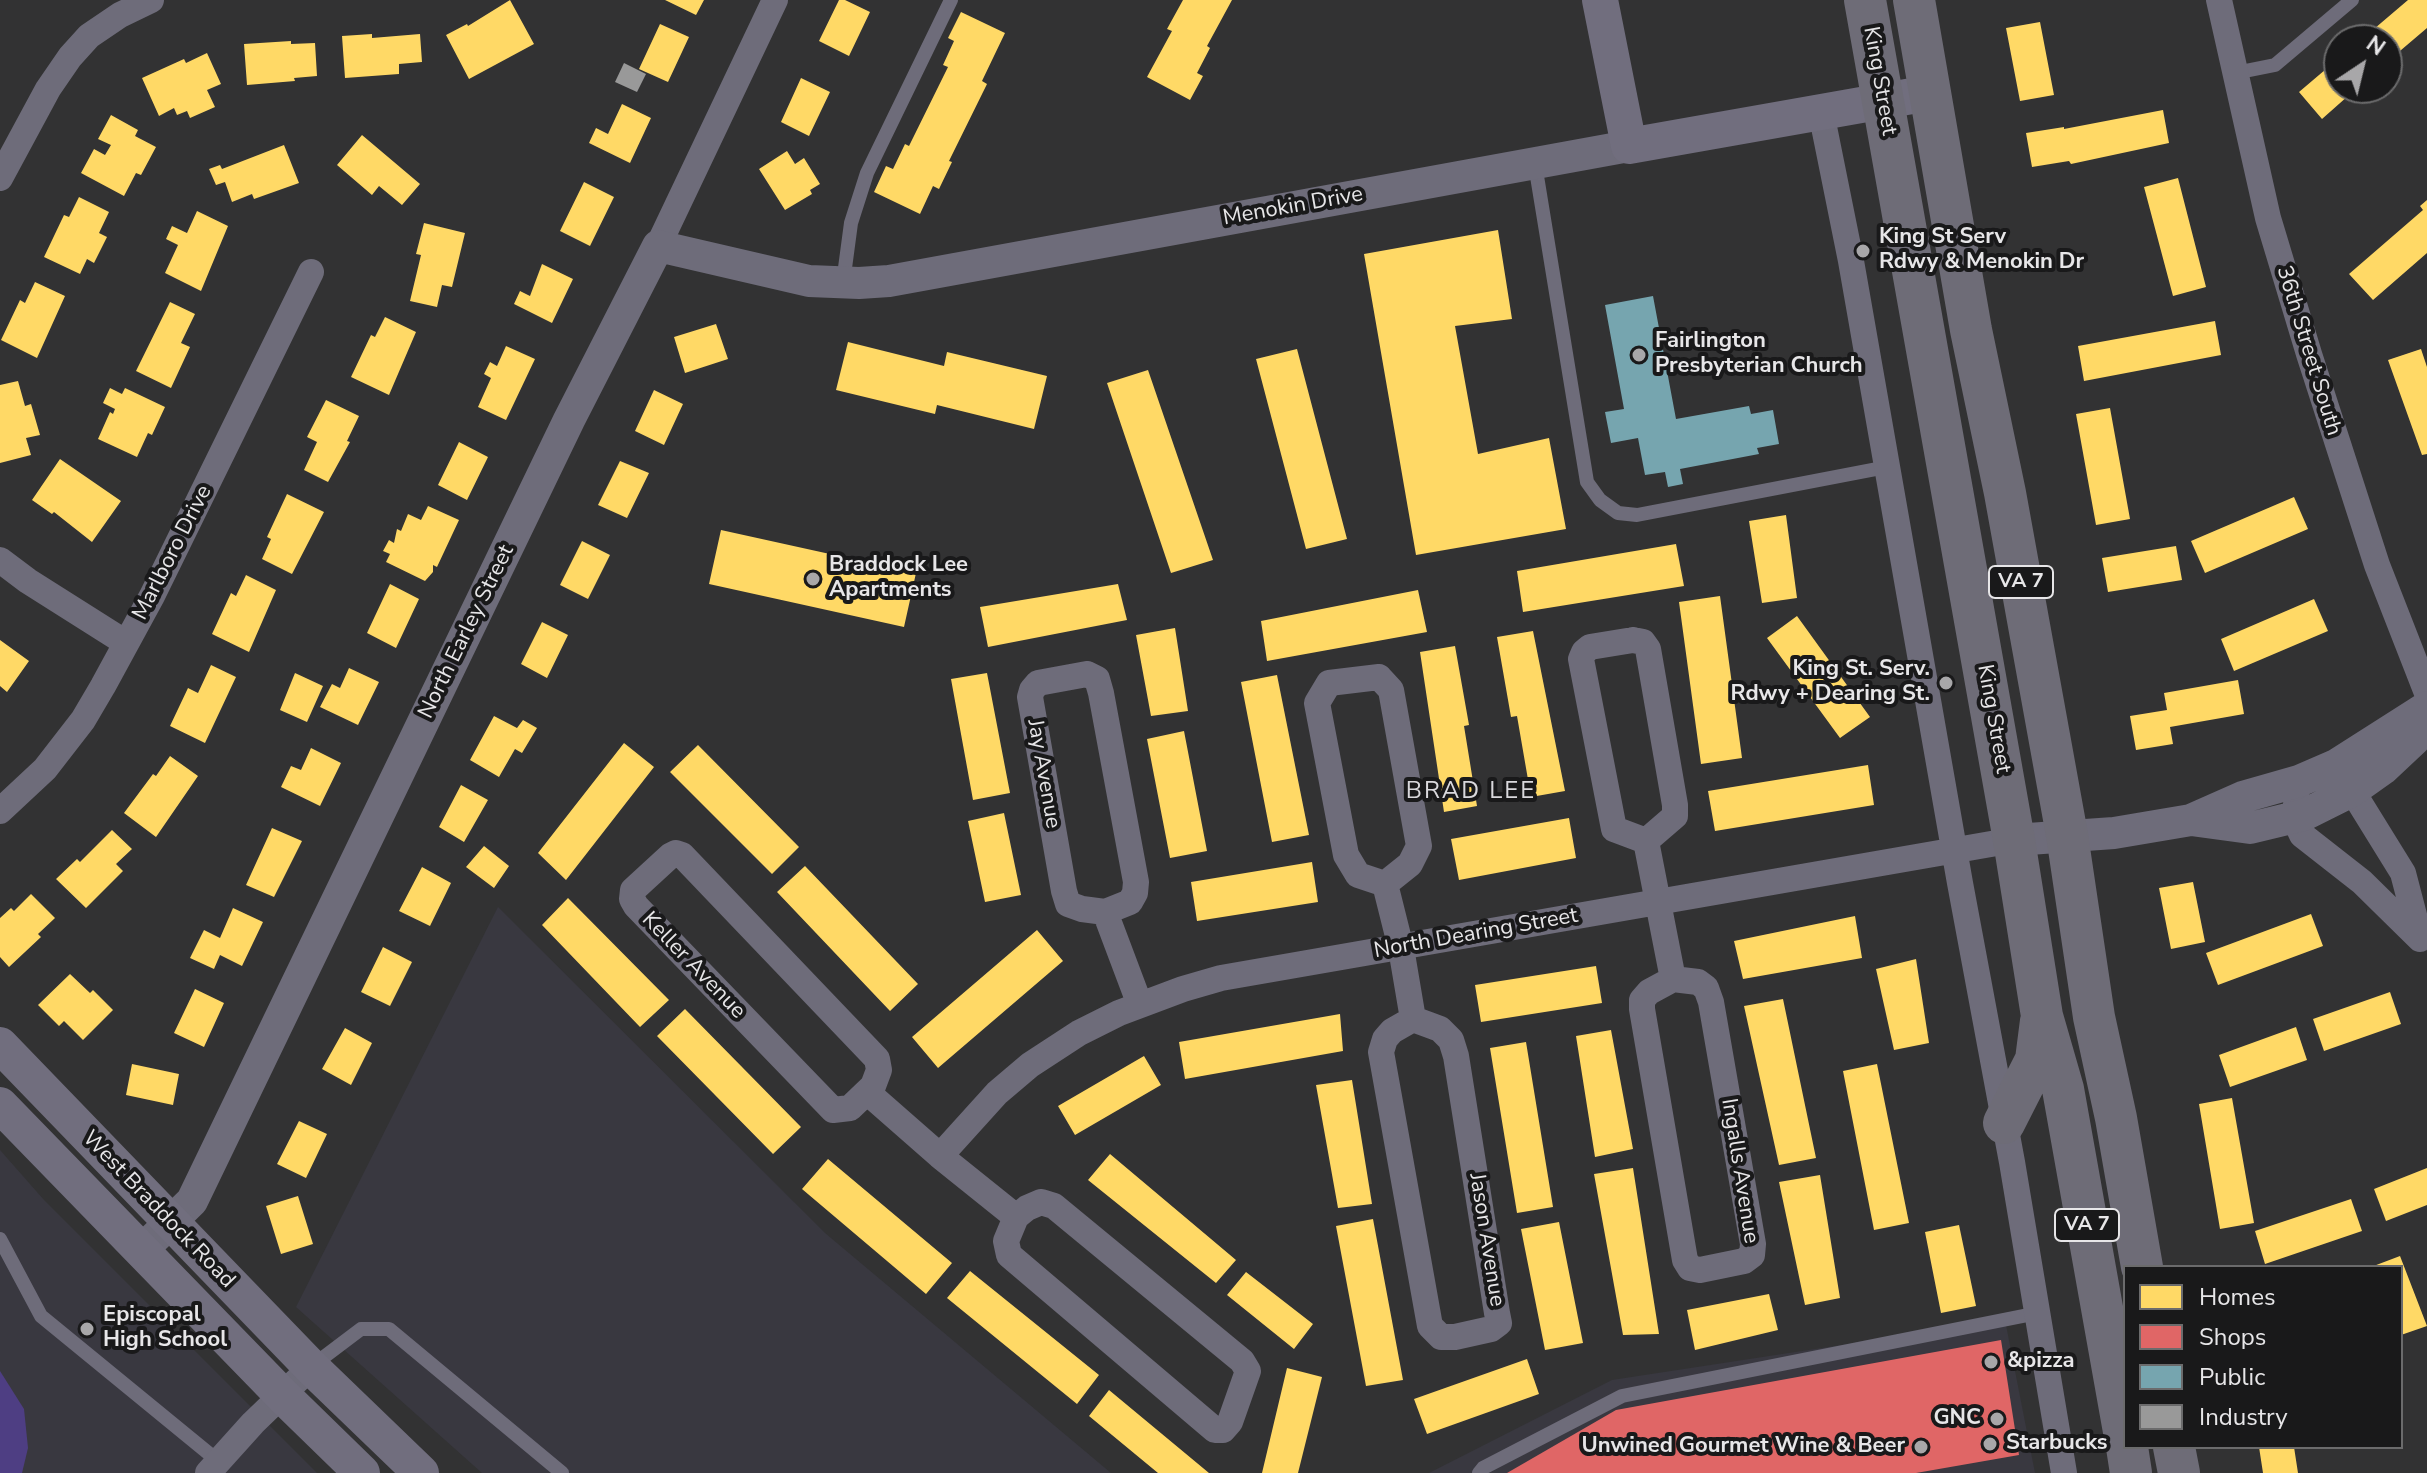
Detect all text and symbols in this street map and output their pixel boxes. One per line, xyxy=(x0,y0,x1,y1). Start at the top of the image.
north arrow xyxy=(2323,24,2403,104)
street label: King Street xyxy=(1856,25,1902,137)
text: N xyxy=(2360,29,2391,63)
street label: Menokin Drive xyxy=(1221,182,1365,232)
place label: King St Serv Rdwy & Menokin Dr xyxy=(1879,225,2084,276)
marker: King St Serv Rdwy & Menokin Dr xyxy=(1854,242,1872,260)
street label: 36th Street South xyxy=(2270,263,2346,439)
place label: Fairlington Presbyterian Church xyxy=(1655,329,1863,380)
marker: Fairlington Presbyterian Church xyxy=(1630,346,1648,364)
street label: Marlboro Drive xyxy=(128,481,218,625)
street label: North Earley Street xyxy=(413,541,521,723)
place label: Braddock Lee Apartments xyxy=(829,553,968,604)
road number: VA 7 xyxy=(1989,566,2053,598)
marker: Braddock Lee Apartments xyxy=(804,570,822,588)
place label: King St. Serv. Rdwy + Dearing St. xyxy=(1731,657,1930,708)
street label: King Street xyxy=(1970,663,2016,775)
marker: King St. Serv. Rdwy + Dearing St. xyxy=(1937,674,1955,692)
street label: Jay Avenue xyxy=(1020,717,1066,831)
district label: BRAD LEE xyxy=(1406,778,1536,806)
street label: North Dearing Street xyxy=(1372,903,1580,965)
street label: Keller Avenue xyxy=(635,907,751,1025)
street label: Ingalls Avenue xyxy=(1714,1096,1764,1246)
street label: West Braddock Road xyxy=(76,1126,240,1294)
street label: Jason Avenue xyxy=(1462,1171,1510,1309)
road number: VA 7 xyxy=(2055,1209,2119,1241)
legend xyxy=(2123,1265,2403,1449)
text: Homes xyxy=(2199,1281,2275,1313)
place label: Episcopal High School xyxy=(103,1303,227,1354)
marker: Episcopal High School xyxy=(78,1320,96,1338)
text: Shops xyxy=(2199,1321,2266,1353)
place label: &pizza xyxy=(2007,1349,2075,1375)
marker: &pizza xyxy=(1982,1353,2000,1371)
text: Public xyxy=(2199,1361,2265,1393)
text: Industry xyxy=(2199,1401,2288,1433)
place label: GNC xyxy=(1933,1406,1981,1432)
marker: GNC xyxy=(1988,1410,2006,1428)
place label: Starbucks xyxy=(2006,1431,2108,1457)
place label: Unwined Gourmet Wine & Beer xyxy=(1582,1434,1905,1460)
marker: Starbucks xyxy=(1981,1435,1999,1453)
marker: Unwined Gourmet Wine & Beer xyxy=(1912,1438,1930,1456)

